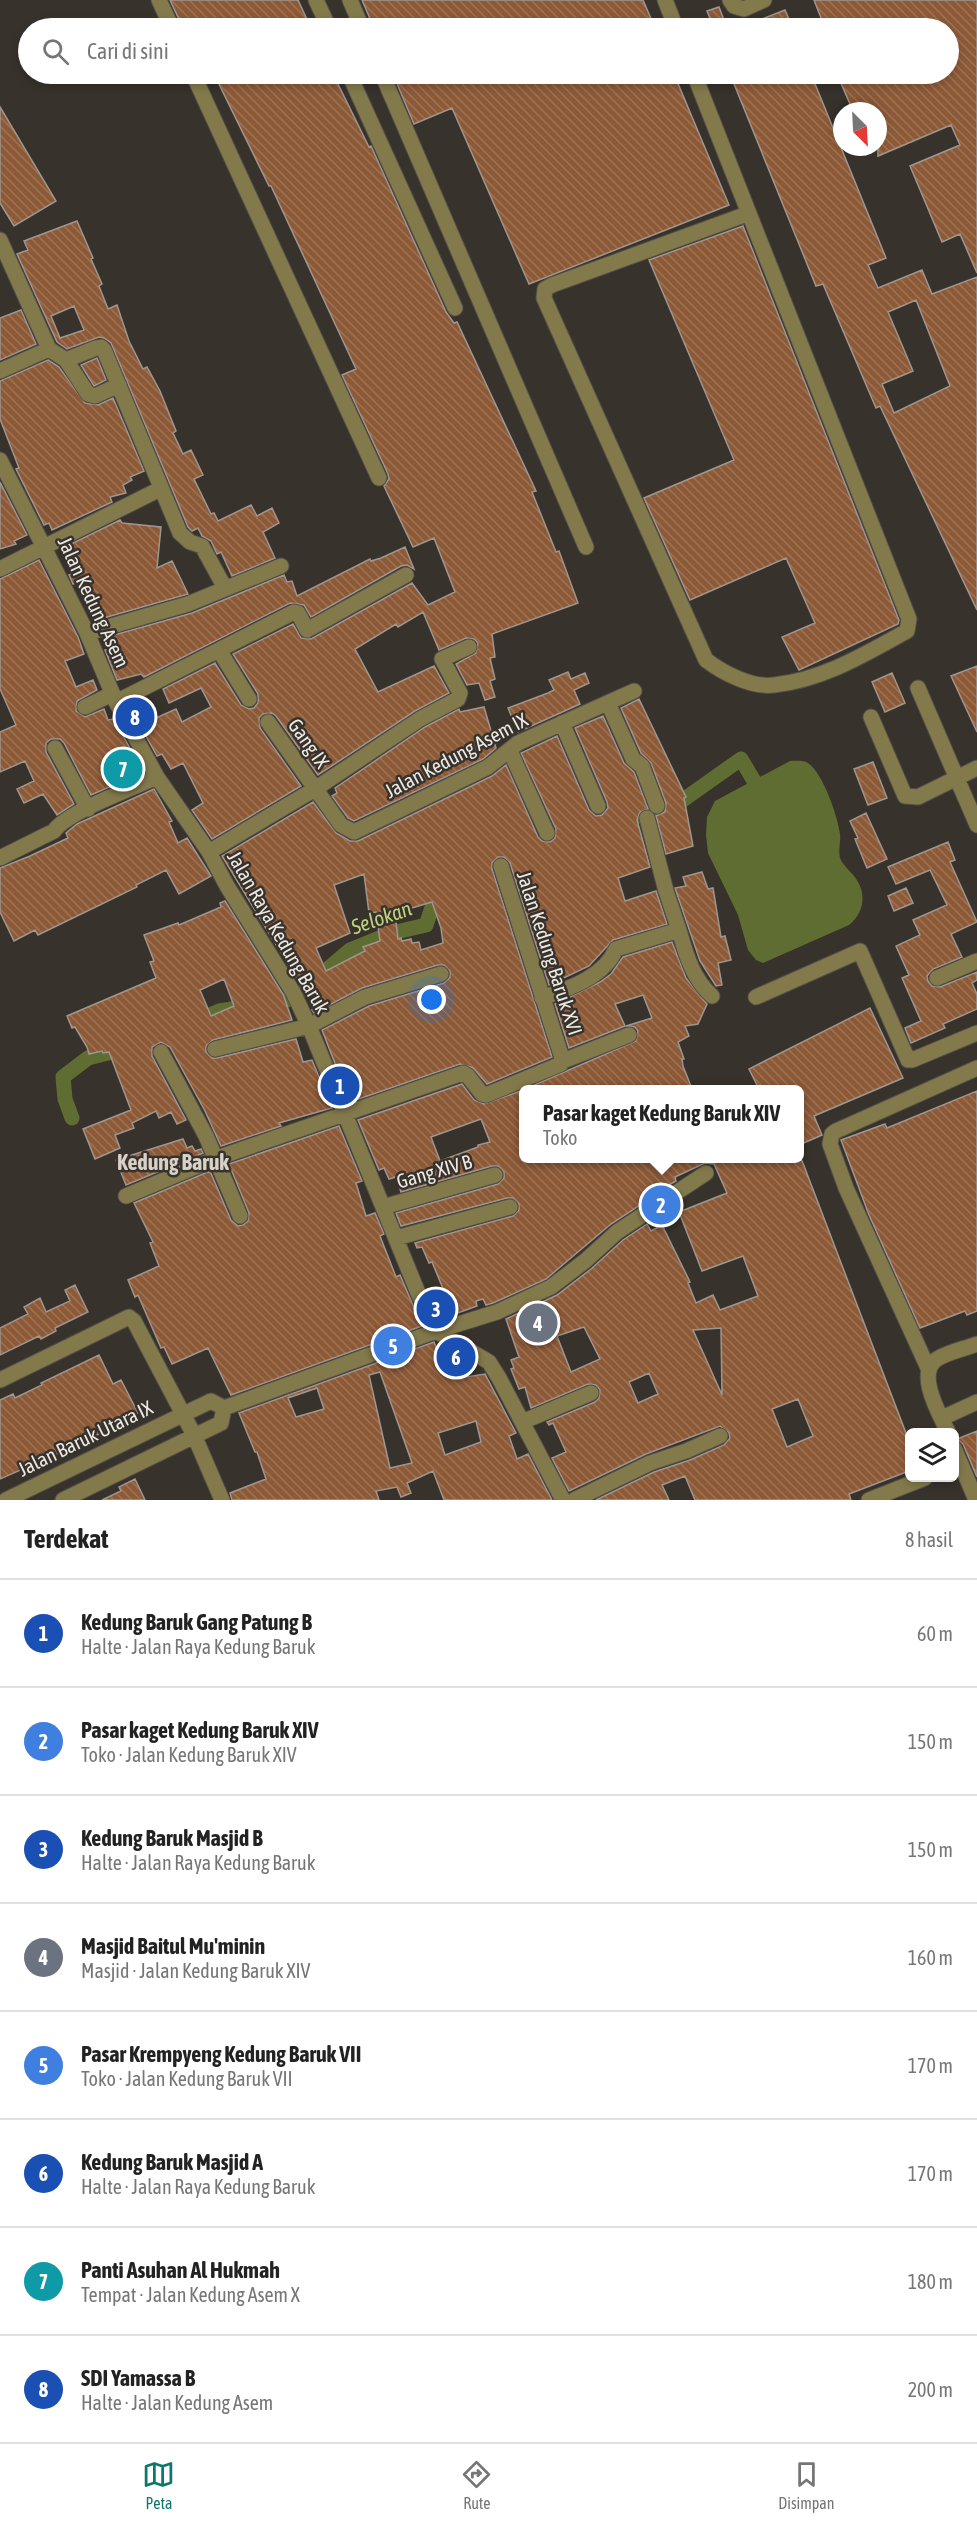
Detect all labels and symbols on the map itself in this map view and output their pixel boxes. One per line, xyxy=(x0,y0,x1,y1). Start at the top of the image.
north arrow xyxy=(833,102,887,156)
street label: Jalan Kedung Asem xyxy=(54,533,134,671)
pin: 8 xyxy=(116,694,154,740)
street label: Jalan Kedung Asem IX xyxy=(381,708,531,802)
street label: Gang IX xyxy=(284,714,334,772)
pin: 7 xyxy=(104,746,142,792)
street label: Jalan Raya Kedung Baruk xyxy=(223,847,335,1018)
street label: Jalan Kedung Baruk XVI xyxy=(513,868,587,1038)
water label: Selokan xyxy=(347,896,414,939)
your location xyxy=(417,985,446,1014)
pin: 1 xyxy=(320,1064,360,1108)
district label: Kedung Baruk xyxy=(117,1149,229,1175)
street label: Gang XIV B xyxy=(394,1149,475,1193)
pin: 2 xyxy=(642,1182,680,1228)
pin: 3 xyxy=(416,1286,456,1332)
pin: 4 xyxy=(518,1300,558,1346)
pin: 5 xyxy=(374,1324,412,1368)
pin: 6 xyxy=(436,1334,476,1380)
street label: Jalan Baruk Utara IX xyxy=(14,1395,156,1481)

